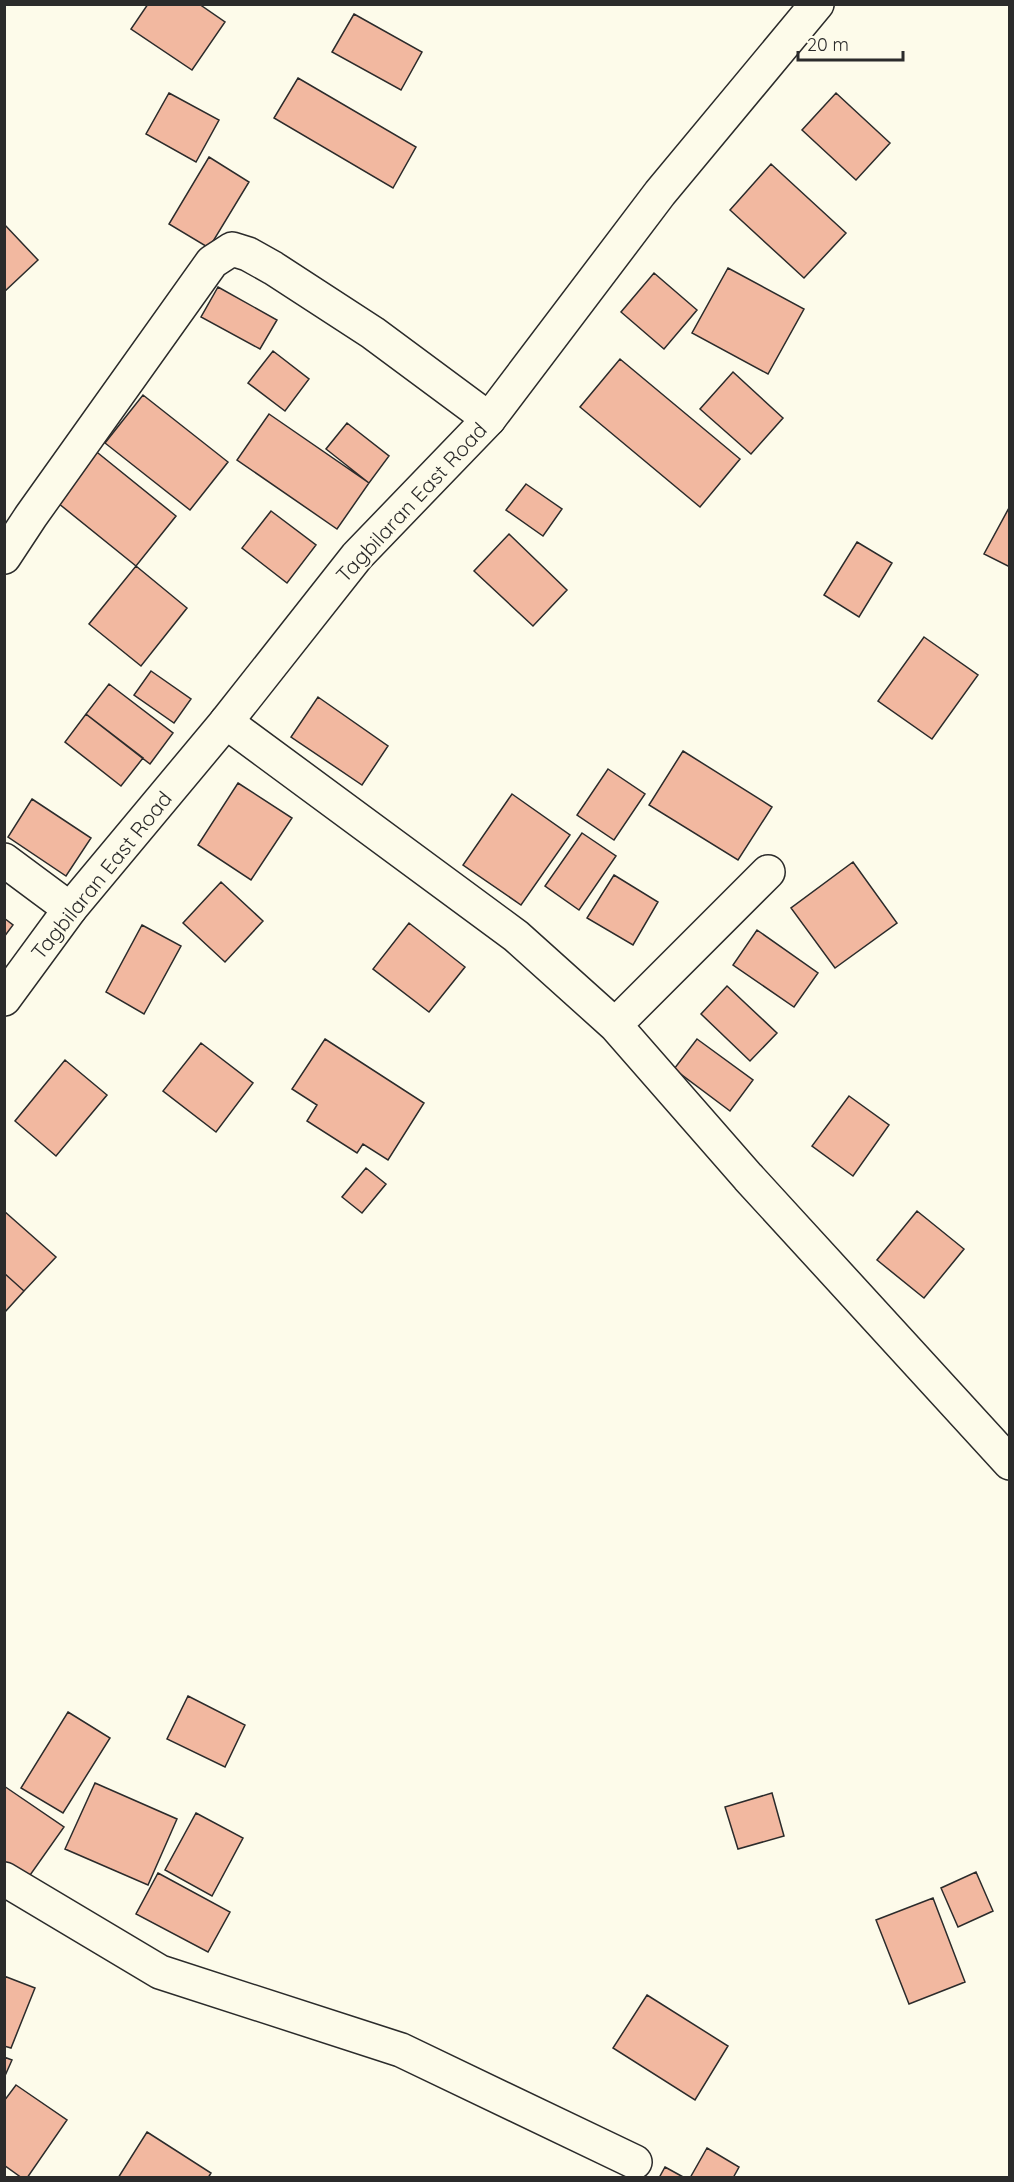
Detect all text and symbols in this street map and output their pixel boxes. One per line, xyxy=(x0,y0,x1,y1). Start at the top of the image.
scale bar xyxy=(798,24,903,62)
text: 20 m xyxy=(807,33,849,56)
street label: Tagbilaran East Road xyxy=(330,417,492,587)
street label: Tagbilaran East Road xyxy=(25,786,177,964)

